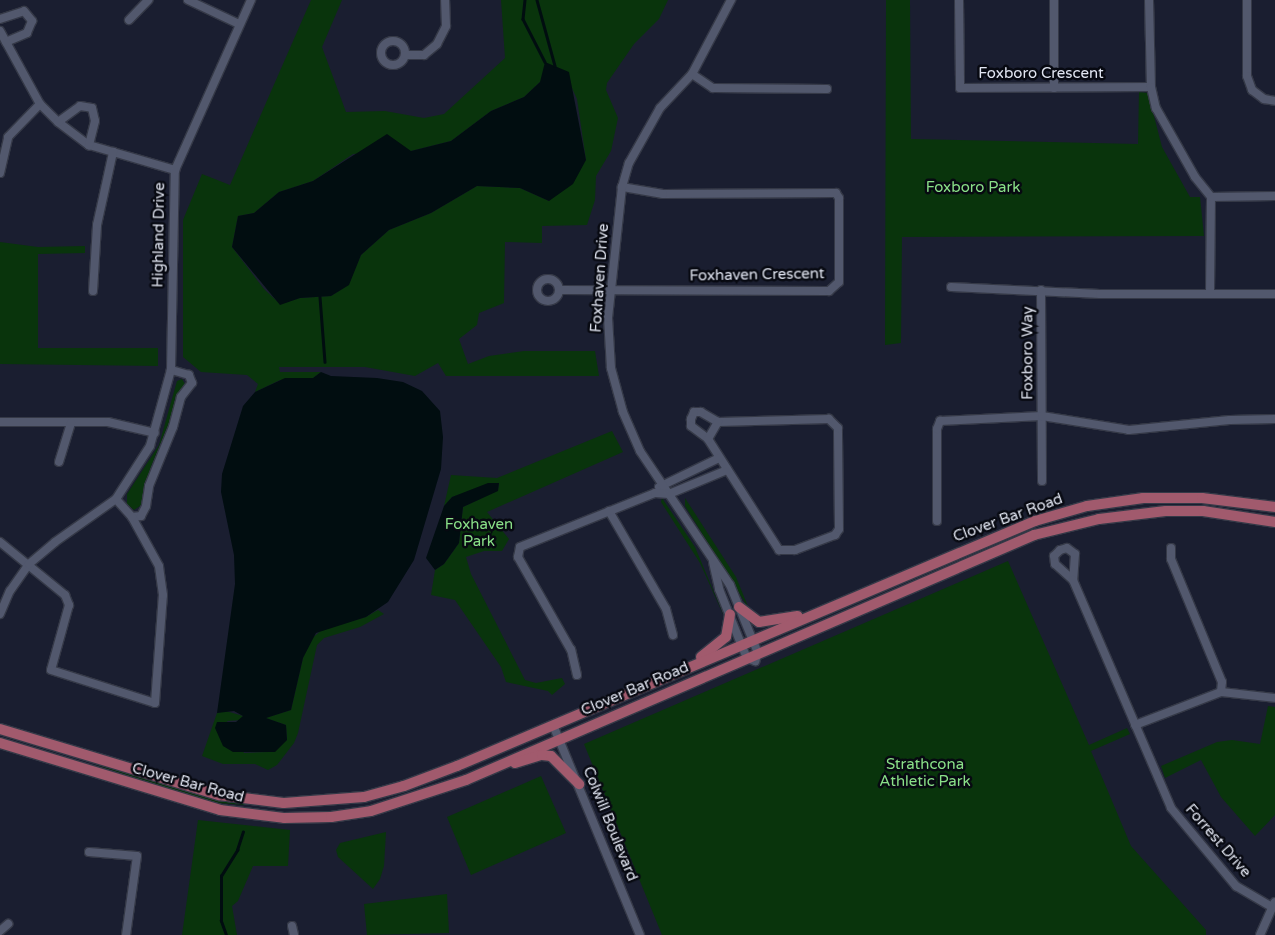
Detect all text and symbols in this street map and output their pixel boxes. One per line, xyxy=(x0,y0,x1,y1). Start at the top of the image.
street label: Foxboro Crescent xyxy=(978,65,1104,83)
park label: Foxboro Park xyxy=(926,179,1020,197)
street label: Highland Drive xyxy=(149,182,169,288)
street label: Foxhaven Drive xyxy=(587,223,613,333)
street label: Foxhaven Crescent xyxy=(689,265,825,285)
street label: Foxboro Way xyxy=(1019,306,1037,400)
street label: Clover Bar Road xyxy=(951,490,1065,546)
park label: Foxhaven Park xyxy=(445,515,513,550)
street label: Clover Bar Road xyxy=(578,658,692,720)
park label: Strathcona Athletic Park xyxy=(879,755,971,790)
street label: Clover Bar Road xyxy=(130,759,246,807)
street label: Colwill Boulevard xyxy=(579,764,641,884)
street label: Forrest Drive xyxy=(1181,801,1255,881)

